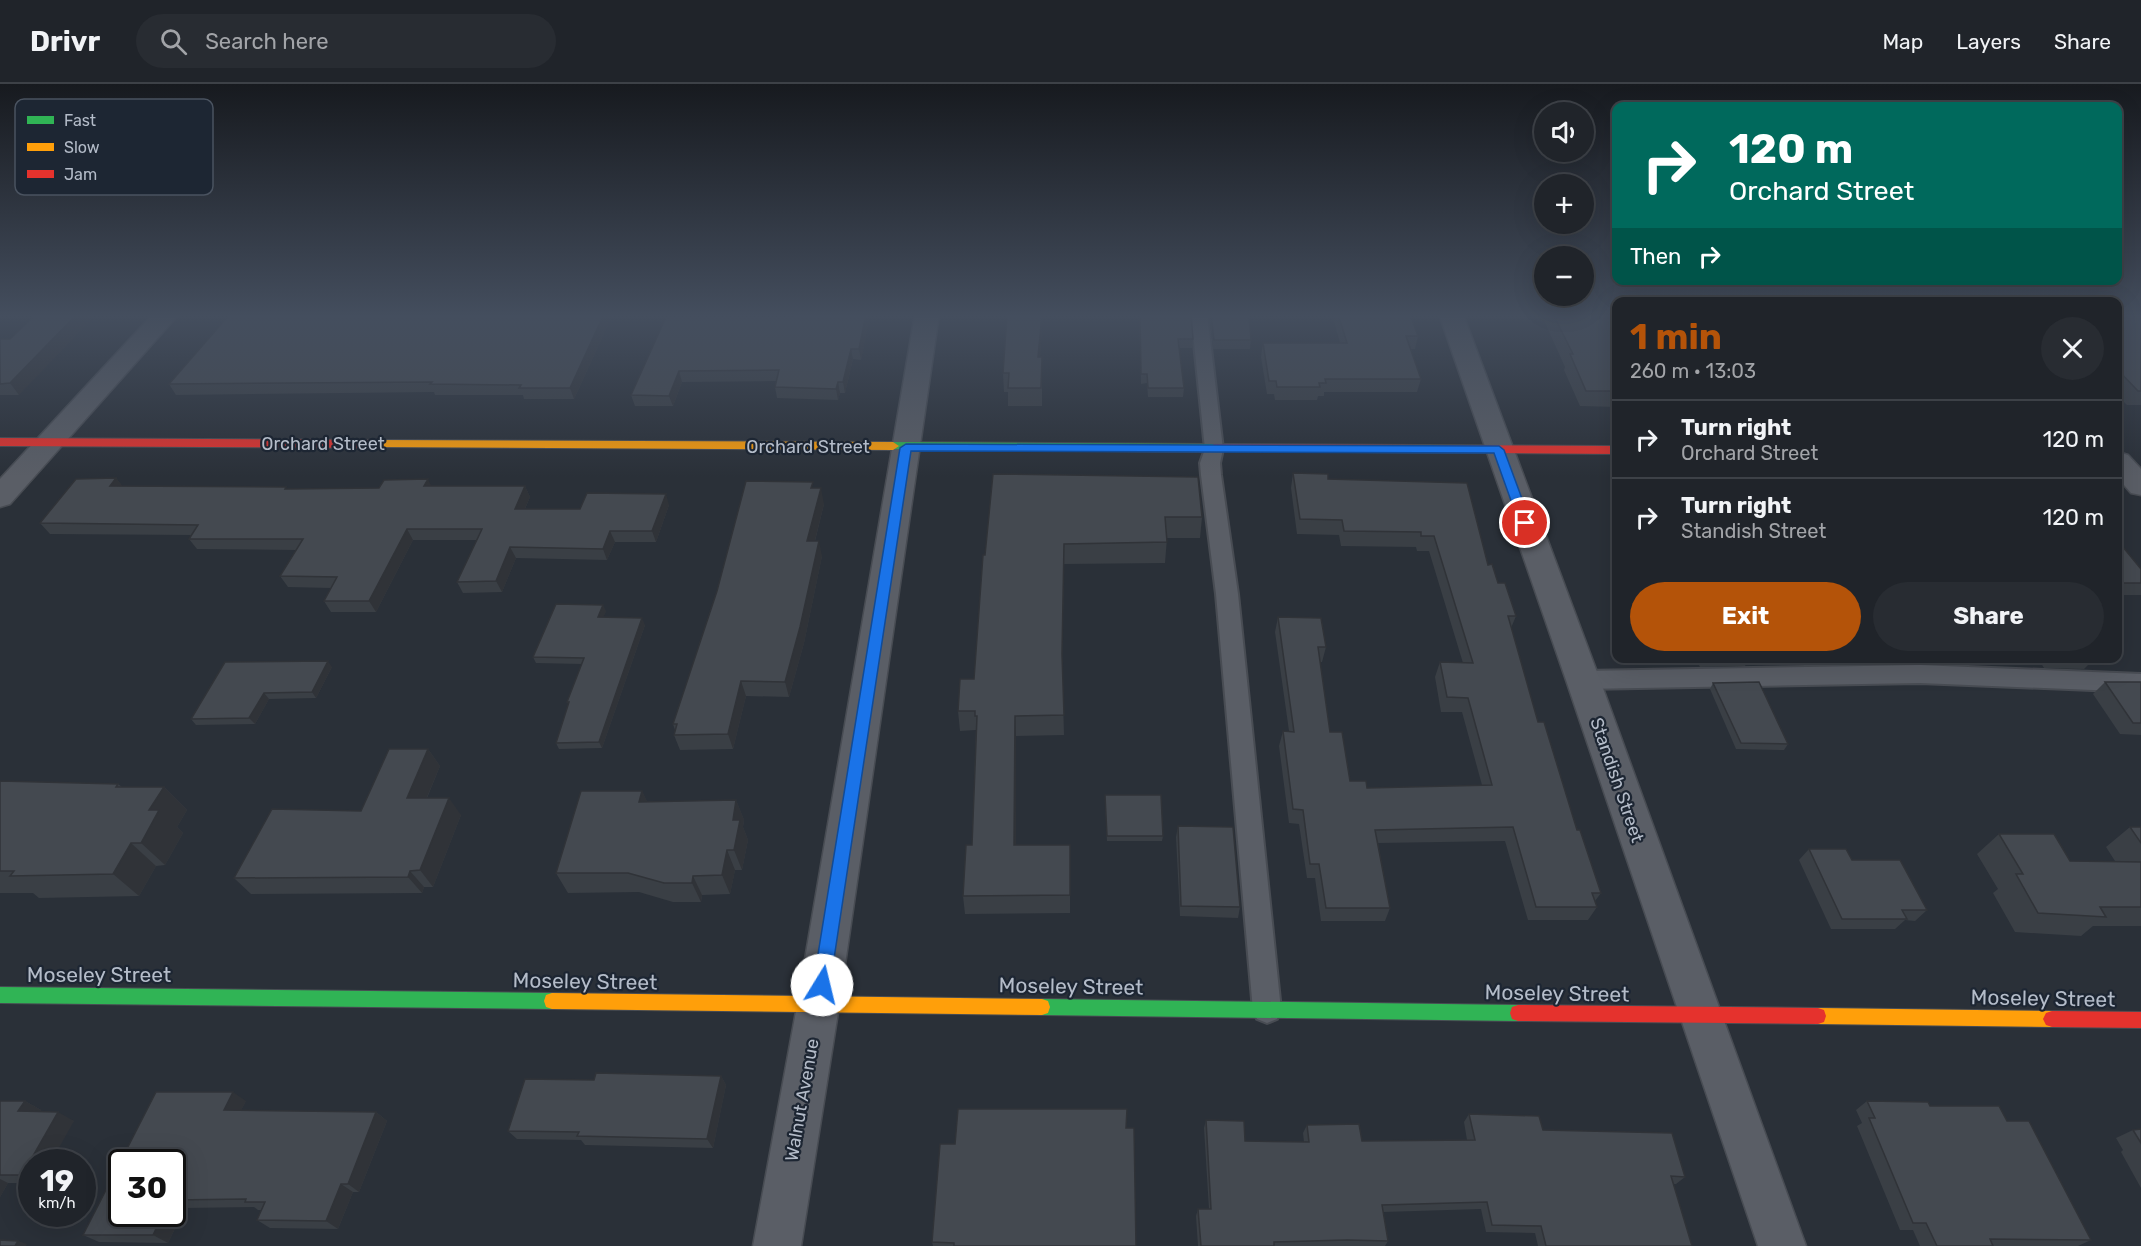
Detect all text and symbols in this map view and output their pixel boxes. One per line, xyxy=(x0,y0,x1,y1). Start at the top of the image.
search box xyxy=(136,14,556,68)
text: Drivr xyxy=(30,25,100,58)
icon: search xyxy=(157,25,190,58)
text: Search here xyxy=(205,28,329,55)
text: Map xyxy=(1882,29,1923,54)
text: Layers xyxy=(1956,29,2021,54)
text: Share xyxy=(2054,29,2111,54)
legend xyxy=(15,99,213,195)
map controls xyxy=(1534,102,1594,306)
button: sound xyxy=(1534,102,1594,162)
text: Fast xyxy=(64,111,96,130)
text: 120 m xyxy=(1729,124,1853,174)
icon: right xyxy=(1630,126,1708,204)
text: Slow xyxy=(64,138,100,157)
text: Jam xyxy=(64,165,97,184)
button: + xyxy=(1534,174,1594,234)
text: Orchard Street xyxy=(1729,175,1914,207)
icon: right xyxy=(1693,240,1726,273)
text: Then xyxy=(1630,243,1681,270)
button: − xyxy=(1534,246,1594,306)
text: 1 min xyxy=(1630,315,1722,358)
button: close xyxy=(2041,317,2104,380)
text: 260 m · 13:03 xyxy=(1630,359,1756,383)
text: Turn right xyxy=(1681,414,1791,441)
icon: right xyxy=(1630,423,1663,456)
text: 120 m xyxy=(2043,426,2104,453)
street label: Orchard Street xyxy=(261,433,385,455)
street label: Orchard Street xyxy=(746,436,870,458)
text: Orchard Street xyxy=(1681,441,1818,465)
text: Turn right xyxy=(1681,492,1791,519)
pin xyxy=(1499,497,1550,548)
icon: right xyxy=(1630,501,1663,534)
text: 120 m xyxy=(2043,504,2104,531)
icon: arrive xyxy=(1508,506,1541,539)
text: Standish Street xyxy=(1681,519,1826,543)
button: Exit xyxy=(1630,582,1861,651)
button: Share xyxy=(1873,582,2104,651)
street label: Standish Street xyxy=(1585,715,1649,845)
position arrow xyxy=(790,953,854,1017)
street label: Moseley Street xyxy=(27,962,171,987)
street label: Moseley Street xyxy=(513,967,657,995)
street label: Moseley Street xyxy=(999,972,1143,1000)
street label: Moseley Street xyxy=(1485,979,1629,1007)
street label: Moseley Street xyxy=(1971,984,2115,1012)
street label: Walnut Avenue xyxy=(780,1037,824,1163)
speed limit sign: 30 xyxy=(108,1149,186,1227)
text: 19 xyxy=(40,1163,74,1199)
text: km/h xyxy=(38,1194,76,1212)

